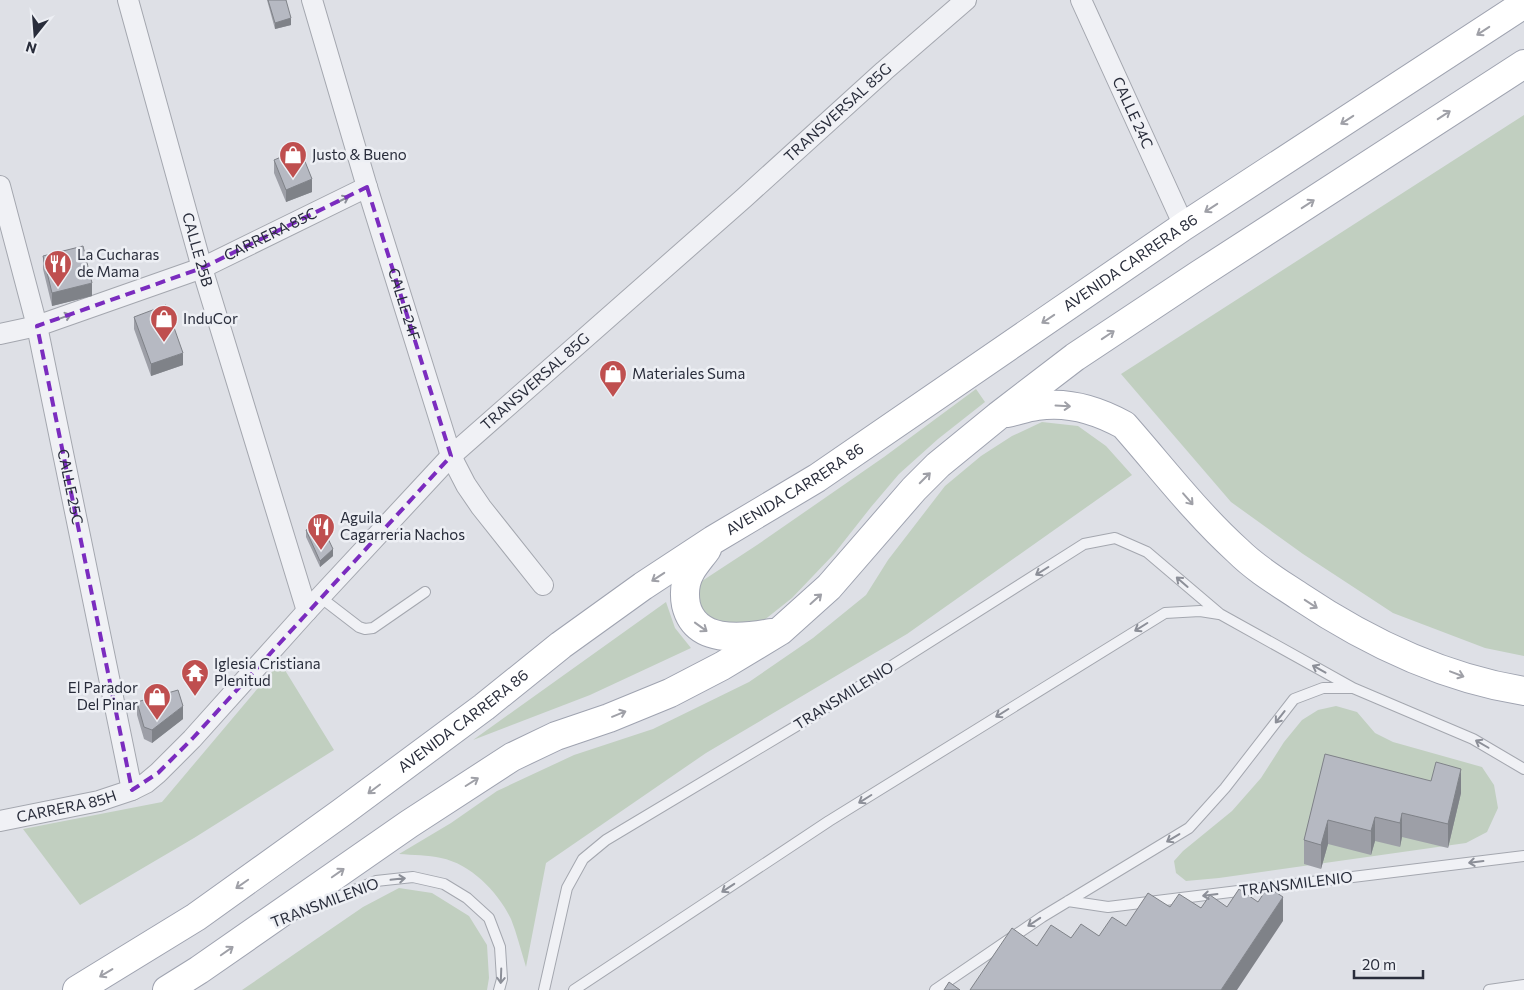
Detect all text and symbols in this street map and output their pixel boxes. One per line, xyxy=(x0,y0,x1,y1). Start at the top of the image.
north arrow xyxy=(10,10,60,60)
one-way arrow xyxy=(1477,26,1491,36)
text: N xyxy=(24,38,39,58)
street label: TRANSVERSAL 85G xyxy=(780,59,895,165)
street label: CALLE 24C xyxy=(1109,74,1157,151)
one-way arrow xyxy=(1436,110,1450,120)
one-way arrow xyxy=(1341,115,1355,125)
shop icon: Justo & Bueno xyxy=(278,140,308,179)
place label: Justo & Bueno xyxy=(312,145,407,163)
one-way arrow xyxy=(334,194,349,204)
one-way arrow xyxy=(1300,198,1314,208)
street label: CARRERA 85C xyxy=(221,203,319,264)
one-way arrow xyxy=(1204,203,1218,213)
street label: CALLE 25B xyxy=(179,210,217,289)
street label: AVENIDA CARRERA 86 xyxy=(1059,210,1201,314)
place label: La Cucharas de Mama xyxy=(77,245,160,280)
restaurant icon: La Cucharas de Mama xyxy=(43,249,73,288)
street label: CALLE 24F xyxy=(385,266,424,343)
shop icon: InduCor xyxy=(149,304,179,343)
place label: InduCor xyxy=(183,309,238,327)
one-way arrow xyxy=(56,312,71,321)
one-way arrow xyxy=(1041,314,1055,324)
street label: TRANSVERSAL 85G xyxy=(477,329,592,434)
one-way arrow xyxy=(1101,330,1115,340)
shop icon: Materiales Suma xyxy=(598,359,628,398)
place label: Materiales Suma xyxy=(632,364,745,382)
one-way arrow xyxy=(1055,401,1071,410)
street label: AVENIDA CARRERA 86 xyxy=(722,439,867,538)
street label: CALLE 25C xyxy=(54,447,87,526)
one-way arrow xyxy=(919,472,931,484)
one-way arrow xyxy=(1182,493,1194,506)
place label: Aguila Cagarreria Nachos xyxy=(340,508,465,543)
restaurant icon: Aguila Cagarreria Nachos xyxy=(306,512,336,551)
one-way arrow xyxy=(1035,565,1049,576)
one-way arrow xyxy=(651,571,665,582)
one-way arrow xyxy=(1176,576,1189,588)
one-way arrow xyxy=(809,593,822,604)
one-way arrow xyxy=(1304,599,1318,609)
one-way arrow xyxy=(694,622,708,632)
one-way arrow xyxy=(1134,623,1148,633)
place label: Iglesia Cristiana Plenitud xyxy=(214,654,321,689)
street label: TRANSMILENIO xyxy=(790,657,897,733)
temple icon: Iglesia Cristiana Plenitud xyxy=(180,658,210,697)
one-way arrow xyxy=(1311,664,1326,674)
street label: AVENIDA CARRERA 86 xyxy=(394,665,531,776)
one-way arrow xyxy=(1449,670,1464,680)
place label: El Parador Del Pinar xyxy=(68,678,138,713)
shop icon: El Parador Del Pinar xyxy=(142,682,172,721)
one-way arrow xyxy=(996,708,1010,718)
one-way arrow xyxy=(611,709,626,718)
one-way arrow xyxy=(1274,710,1285,723)
one-way arrow xyxy=(1475,739,1489,749)
one-way arrow xyxy=(465,776,479,786)
one-way arrow xyxy=(367,784,381,794)
street label: CARRERA 85H xyxy=(15,786,119,825)
one-way arrow xyxy=(858,795,872,805)
one-way arrow xyxy=(1166,833,1180,843)
one-way arrow xyxy=(1468,857,1484,867)
street label: TRANSMILENIO xyxy=(1238,867,1354,899)
one-way arrow xyxy=(331,868,345,878)
street label: TRANSMILENIO xyxy=(268,873,381,931)
one-way arrow xyxy=(390,874,406,884)
one-way arrow xyxy=(235,879,249,889)
one-way arrow xyxy=(722,883,736,893)
one-way arrow xyxy=(1203,890,1219,900)
one-way arrow xyxy=(1027,917,1041,927)
one-way arrow xyxy=(220,946,234,956)
scale bar xyxy=(1354,948,1423,980)
text: 20 m xyxy=(1362,955,1396,973)
one-way arrow xyxy=(496,967,505,983)
one-way arrow xyxy=(100,968,114,978)

